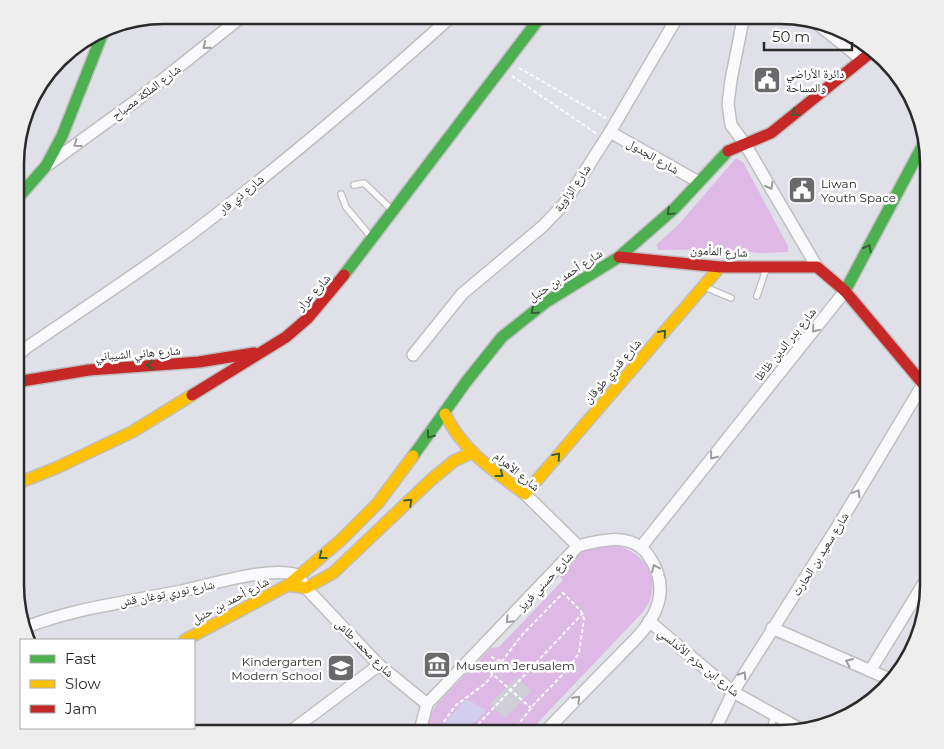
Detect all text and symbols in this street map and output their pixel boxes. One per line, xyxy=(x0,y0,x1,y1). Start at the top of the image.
scale bar xyxy=(764,20,852,52)
text: 50 m xyxy=(772,27,810,46)
one-way arrow xyxy=(203,40,212,48)
street label: شارع الملكة مصباح xyxy=(109,61,184,124)
public building icon: دائرة الأراضي والمساحة xyxy=(752,65,782,95)
place label: دائرة الأراضي والمساحة xyxy=(786,66,844,95)
one-way arrow xyxy=(792,108,801,116)
street label: شارع الجدول xyxy=(624,135,682,178)
one-way arrow xyxy=(73,138,83,147)
street label: شارع الزاوية xyxy=(550,161,595,215)
street label: شارع ذي قار xyxy=(214,171,269,220)
public building icon: Liwan Youth Space xyxy=(787,175,817,205)
place label: Liwan Youth Space xyxy=(821,176,896,205)
one-way arrow xyxy=(763,181,773,190)
one-way arrow xyxy=(666,206,675,215)
street label: شارع المأمون xyxy=(690,242,748,261)
one-way arrow xyxy=(862,244,872,253)
street label: شارع أحمد بن حنبل xyxy=(525,245,606,305)
street label: شارع عرار xyxy=(292,270,334,315)
street label: شارع بدر الدين ظاظا xyxy=(751,304,820,384)
one-way arrow xyxy=(531,306,540,314)
one-way arrow xyxy=(811,323,820,332)
one-way arrow xyxy=(657,330,666,339)
street label: شارع قدري طوقان xyxy=(580,336,646,408)
street label: شارع هاني الشيباني xyxy=(95,343,181,367)
one-way arrow xyxy=(146,359,154,370)
one-way arrow xyxy=(427,429,435,438)
street label: شارع الأهرام xyxy=(490,448,543,495)
one-way arrow xyxy=(710,450,719,459)
one-way arrow xyxy=(551,453,560,462)
one-way arrow xyxy=(494,469,503,477)
one-way arrow xyxy=(851,490,861,499)
one-way arrow xyxy=(403,499,412,508)
street label: شارع سعيد بن الحارث xyxy=(788,509,853,599)
street label: شارع حسني فريز xyxy=(513,548,578,616)
one-way arrow xyxy=(319,550,328,558)
one-way arrow xyxy=(651,564,661,573)
street label: شارع أحمد بن حنبل xyxy=(189,573,272,628)
street label: شارع نوري توغان قش xyxy=(118,576,216,613)
one-way arrow xyxy=(505,614,514,623)
street label: شارع محمد طاش xyxy=(332,616,397,681)
street label: شارع ابن حزم الأندلسي xyxy=(653,625,743,702)
legend xyxy=(20,639,195,729)
text: Fast xyxy=(65,649,96,668)
museum icon: Museum Jerusalem xyxy=(422,650,452,680)
school or university icon: Kindergarten Modern School xyxy=(326,653,356,683)
place label: Kindergarten Modern School xyxy=(231,654,322,683)
one-way arrow xyxy=(845,657,854,668)
place label: Museum Jerusalem xyxy=(456,658,575,673)
one-way arrow xyxy=(737,672,747,681)
text: Slow xyxy=(65,674,101,693)
one-way arrow xyxy=(571,695,580,704)
text: Jam xyxy=(64,699,97,718)

